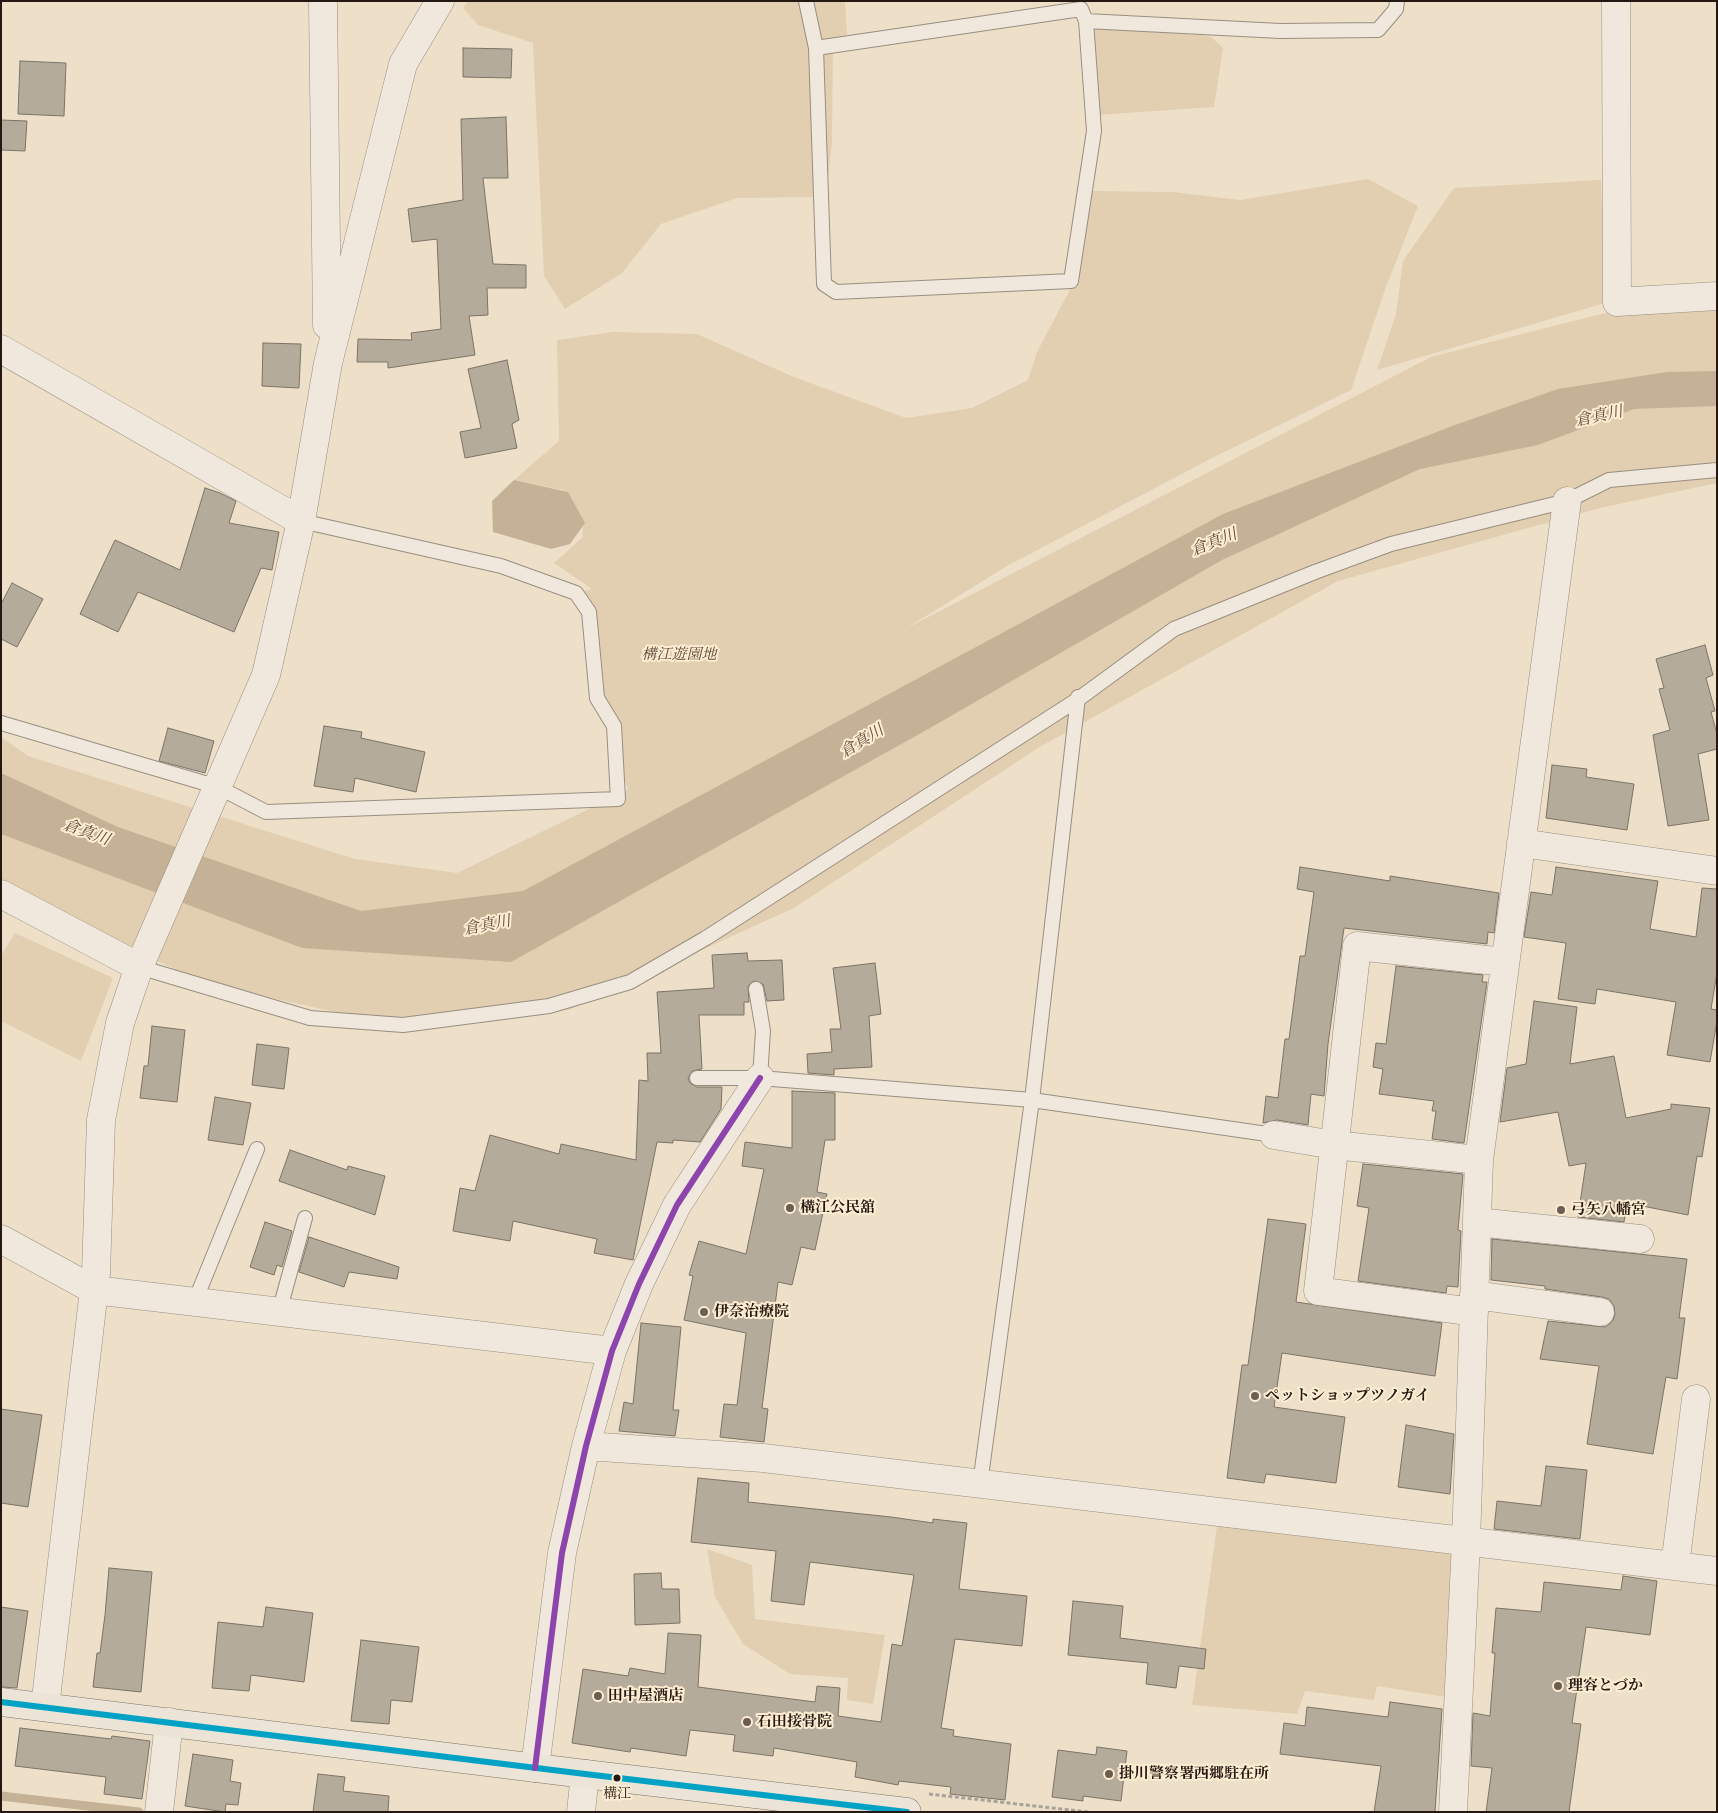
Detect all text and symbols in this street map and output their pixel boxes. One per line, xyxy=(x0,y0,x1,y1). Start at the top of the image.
water label: 倉真川 xyxy=(1574,403,1624,431)
water label: 倉真川 xyxy=(1188,525,1240,561)
park label: 構江遊園地 xyxy=(642,646,716,664)
water label: 倉真川 xyxy=(837,721,887,763)
water label: 倉真川 xyxy=(60,816,112,850)
water label: 倉真川 xyxy=(462,912,512,940)
place label: 構江公民舘 xyxy=(800,1199,875,1217)
place label: 弓矢八幡宮 xyxy=(1571,1201,1646,1219)
marker: 構江公民舘 xyxy=(784,1202,796,1214)
marker: 弓矢八幡宮 xyxy=(1555,1204,1567,1216)
place label: 伊奈治療院 xyxy=(714,1303,789,1321)
marker: 伊奈治療院 xyxy=(698,1306,710,1318)
place label: ペットショップツノガイ xyxy=(1265,1387,1430,1405)
marker: ペットショップツノガイ xyxy=(1249,1390,1261,1402)
place label: 理容とづか xyxy=(1568,1677,1643,1695)
marker: 理容とづか xyxy=(1552,1680,1564,1692)
place label: 田中屋酒店 xyxy=(608,1687,683,1705)
marker: 田中屋酒店 xyxy=(592,1690,604,1702)
place label: 石田接骨院 xyxy=(757,1713,832,1731)
marker: 石田接骨院 xyxy=(741,1716,753,1728)
place label: 掛川警察署西郷駐在所 xyxy=(1119,1765,1269,1783)
marker: 掛川警察署西郷駐在所 xyxy=(1103,1768,1115,1780)
marker: 構江 xyxy=(612,1773,622,1783)
place label: 構江 xyxy=(603,1786,631,1802)

